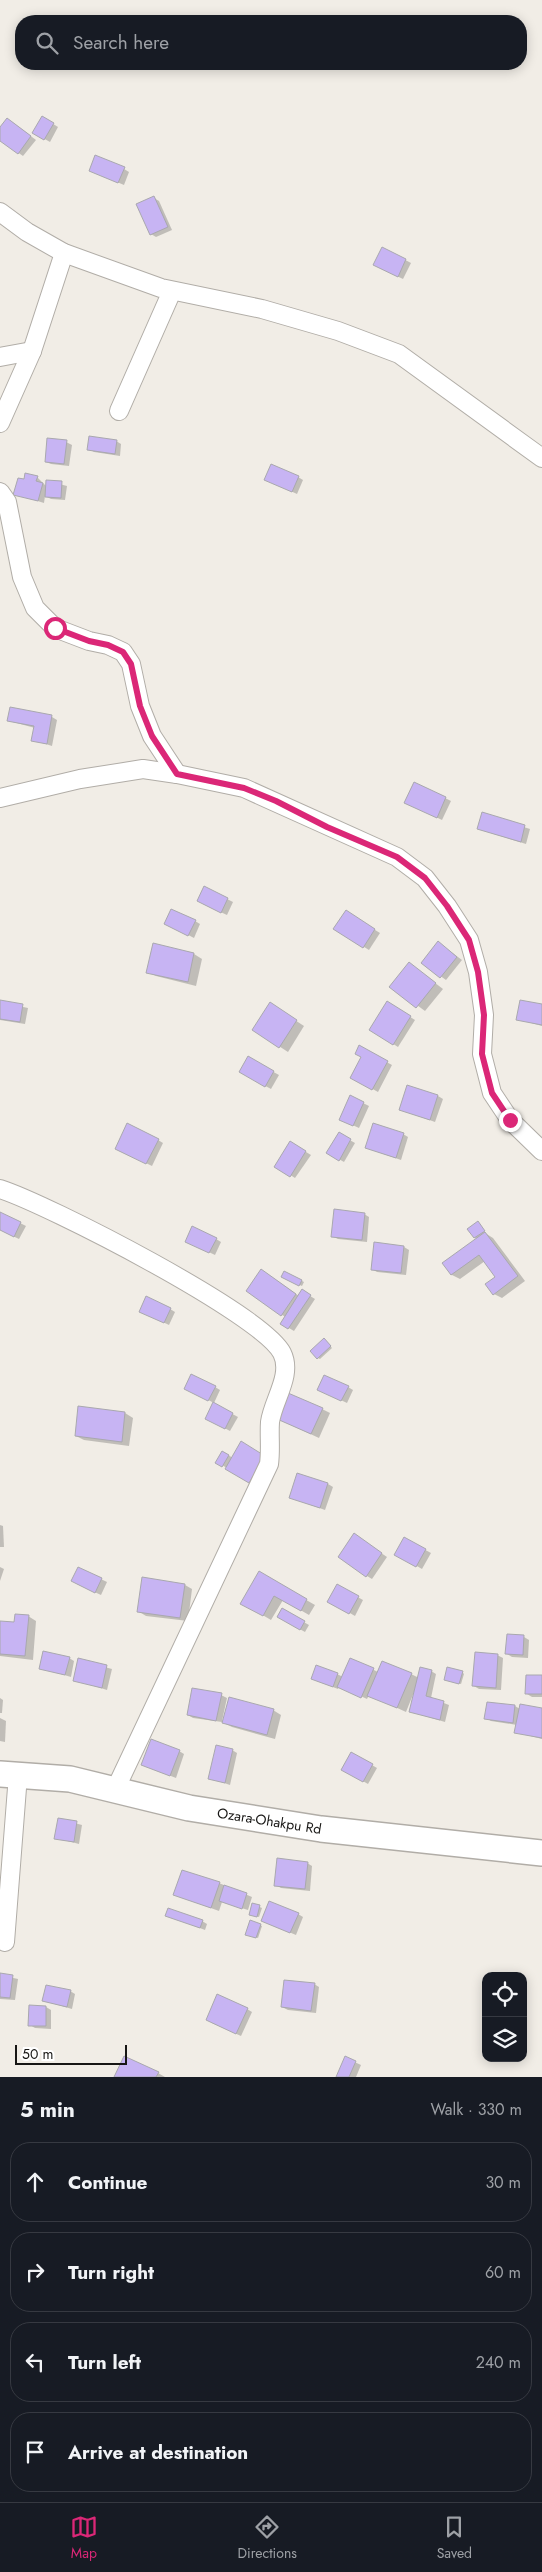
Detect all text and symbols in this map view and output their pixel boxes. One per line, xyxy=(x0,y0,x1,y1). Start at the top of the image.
search box xyxy=(15,15,527,70)
icon: search xyxy=(33,29,61,57)
text: Search here xyxy=(73,29,169,56)
route start xyxy=(44,617,67,640)
route end xyxy=(499,1109,522,1132)
street label: Ozara-Ohakpu Rd xyxy=(216,1803,323,1839)
map controls xyxy=(482,1972,527,2062)
button: locate xyxy=(482,1972,527,2017)
button: layers xyxy=(482,2017,527,2062)
scale bar xyxy=(15,2042,128,2065)
text: 50 m xyxy=(22,2044,53,2064)
text: 5 min xyxy=(20,2095,75,2125)
text: Walk · 330 m xyxy=(431,2098,522,2121)
icon: ahead xyxy=(21,2168,49,2196)
text: Continue xyxy=(68,2169,147,2196)
text: 30 m xyxy=(485,2171,521,2194)
icon: right xyxy=(21,2258,49,2286)
text: Turn right xyxy=(68,2259,154,2286)
text: 60 m xyxy=(485,2261,521,2284)
icon: left xyxy=(21,2348,49,2376)
text: Turn left xyxy=(68,2349,141,2376)
text: 240 m xyxy=(476,2351,521,2374)
icon: arrive xyxy=(21,2438,49,2466)
text: Arrive at destination xyxy=(68,2439,248,2466)
tab: Map xyxy=(70,2513,98,2563)
tab: Directions xyxy=(238,2513,297,2563)
tab: Saved xyxy=(437,2513,472,2563)

